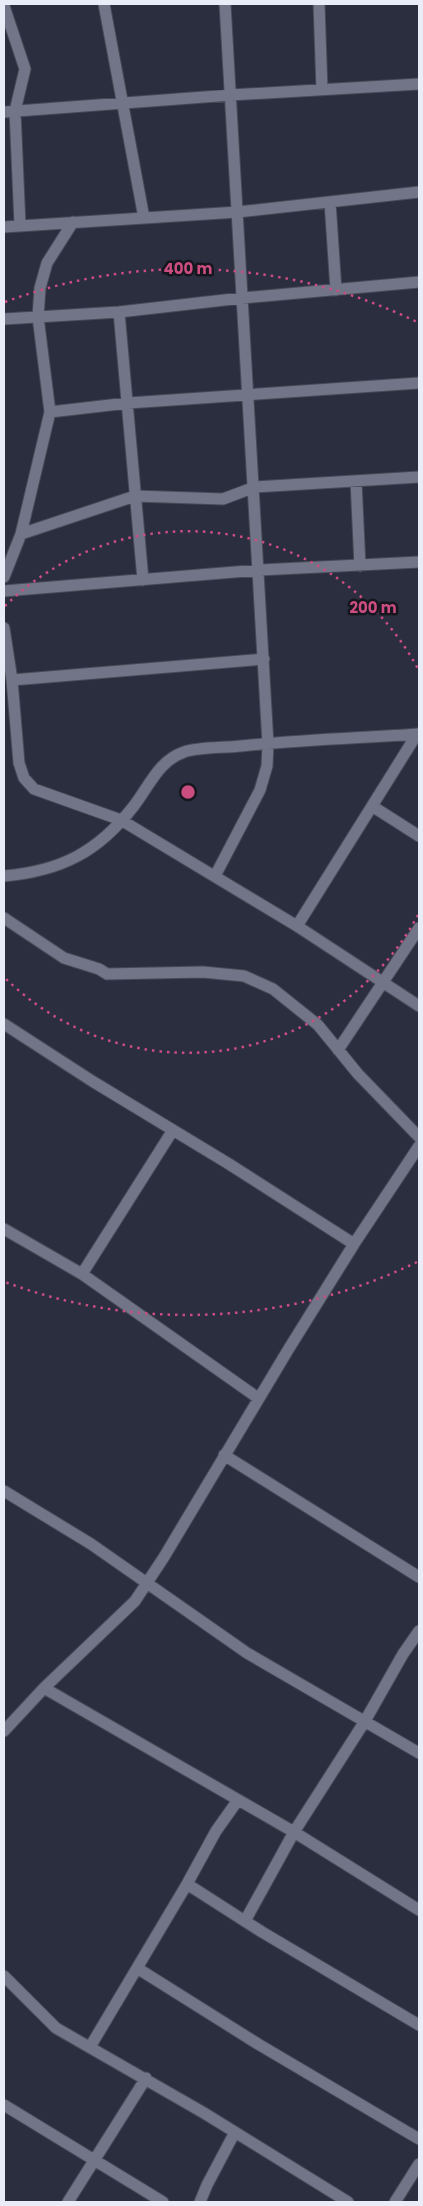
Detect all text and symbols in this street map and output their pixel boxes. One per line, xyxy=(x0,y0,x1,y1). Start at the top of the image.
text: 400 m xyxy=(164,258,213,279)
text: 200 m xyxy=(349,597,397,618)
centre of rings xyxy=(179,783,197,801)

